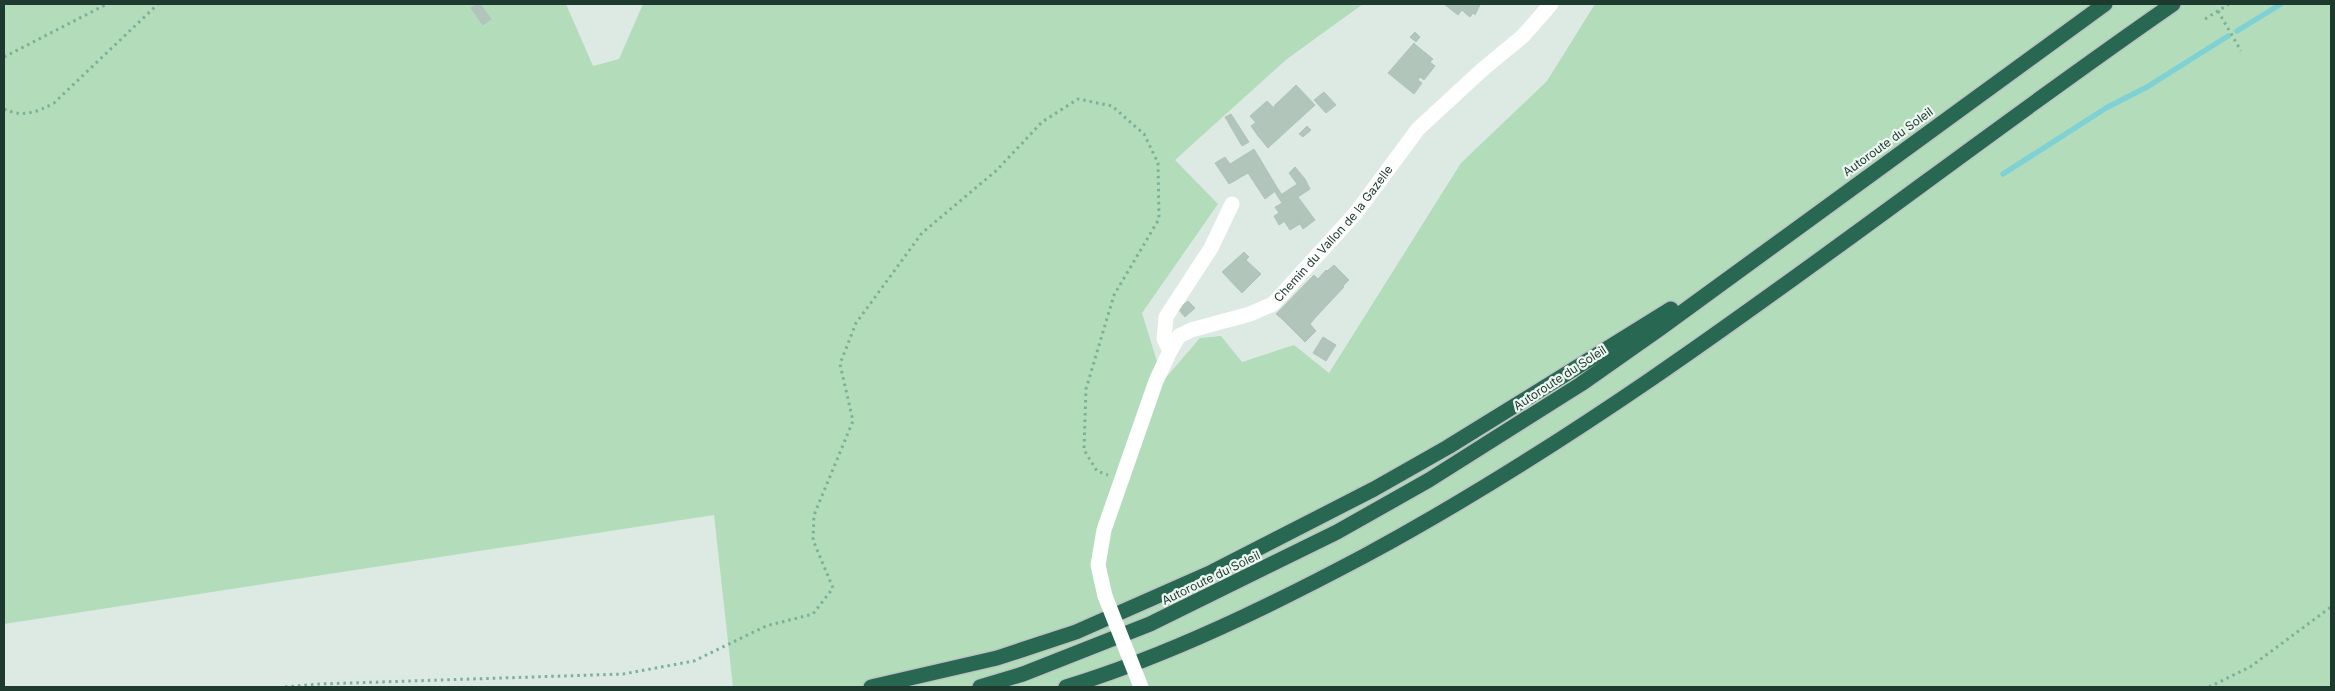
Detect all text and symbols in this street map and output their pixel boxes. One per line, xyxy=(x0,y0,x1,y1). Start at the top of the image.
street label: Autoroute du Soleil xyxy=(1840,104,1936,179)
street label: Chemin du Vallon de la Gazelle xyxy=(1270,162,1395,305)
street label: Autoroute du Soleil xyxy=(1511,342,1609,413)
street label: Autoroute du Soleil xyxy=(1159,547,1262,608)

